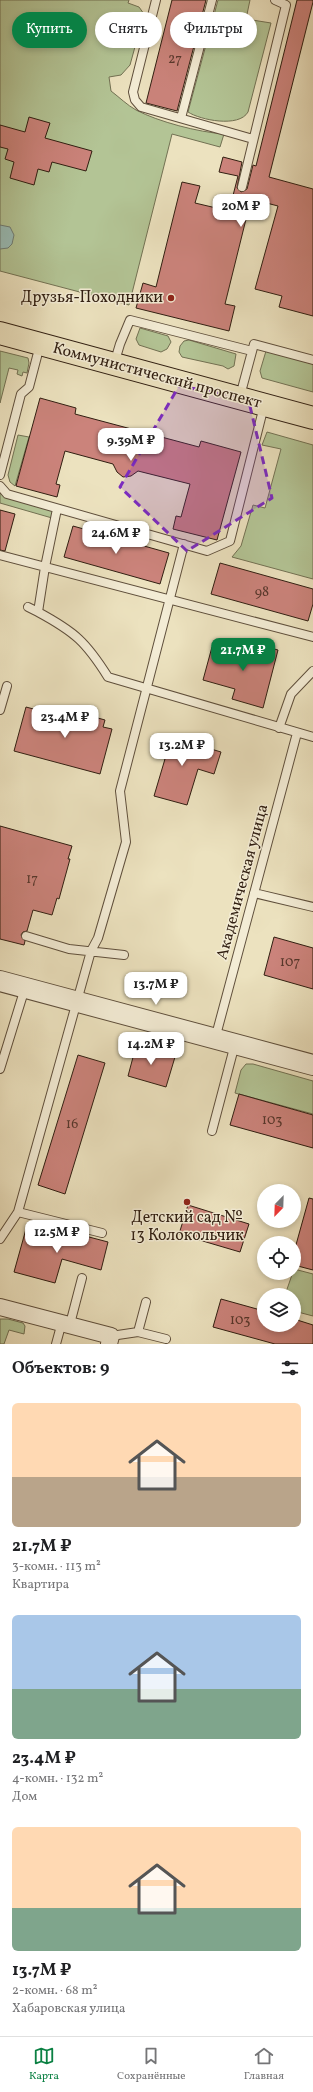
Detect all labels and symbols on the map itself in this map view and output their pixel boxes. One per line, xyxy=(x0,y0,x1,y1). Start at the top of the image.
house number: 27 xyxy=(168,50,182,69)
pin: 20M ₽ xyxy=(213,194,269,228)
place label: Друзья-Походники xyxy=(21,287,163,309)
marker: Друзья-Походники xyxy=(166,293,176,303)
street label: Коммунистический проспект xyxy=(50,338,264,414)
pin: 9.39M ₽ xyxy=(94,428,168,462)
pin: 24.6M ₽ xyxy=(79,521,153,555)
house number: 98 xyxy=(255,583,269,602)
pin: 21.7M ₽ xyxy=(206,638,280,672)
pin: 23.4M ₽ xyxy=(28,705,102,739)
pin: 13.2M ₽ xyxy=(145,733,219,767)
street label: Академическая улица xyxy=(212,802,274,962)
house number: 17 xyxy=(26,870,38,889)
house number: 107 xyxy=(280,953,301,972)
pin: 13.7M ₽ xyxy=(119,972,193,1006)
pin: 14.2M ₽ xyxy=(114,1032,188,1066)
house number: 103 xyxy=(262,1111,282,1130)
house number: 16 xyxy=(66,1115,78,1134)
north arrow xyxy=(257,1184,301,1228)
marker: Детский сад № 13 Колокольчик xyxy=(182,1197,192,1207)
place label: Детский сад № 13 Колокольчик xyxy=(130,1207,244,1247)
pin: 12.5M ₽ xyxy=(20,1220,94,1254)
house number: 103 xyxy=(230,1311,250,1330)

